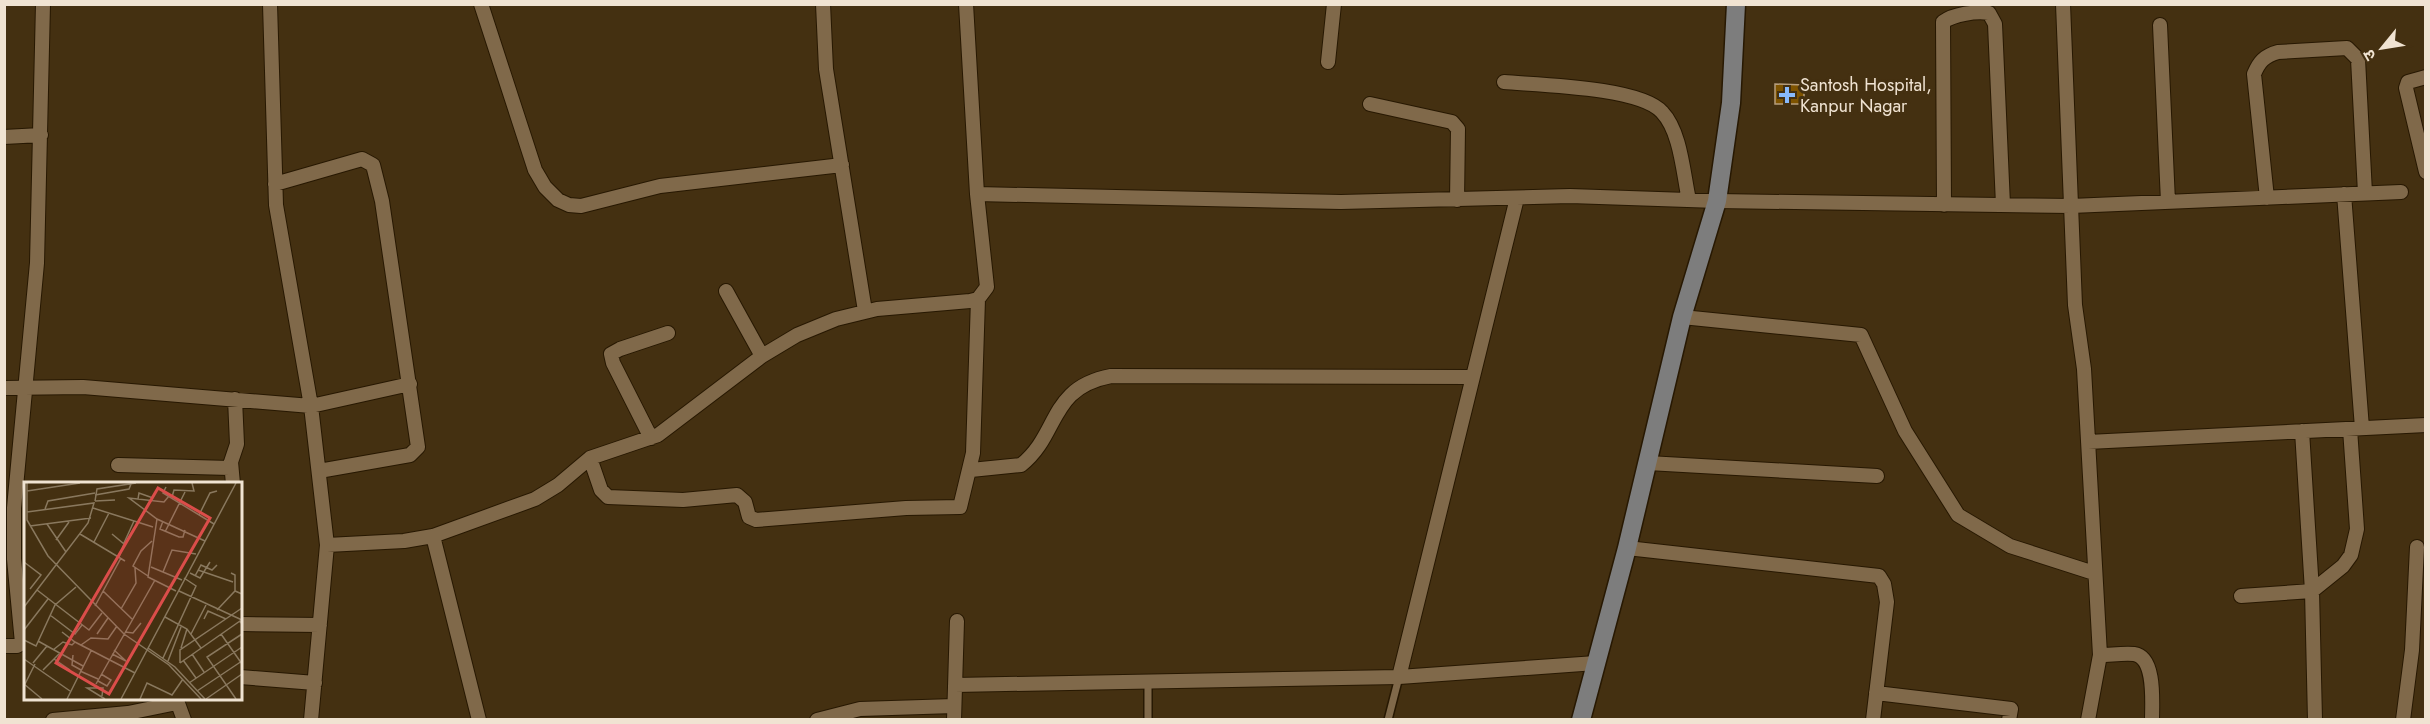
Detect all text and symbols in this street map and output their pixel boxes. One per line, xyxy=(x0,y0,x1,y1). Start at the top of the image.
north arrow xyxy=(2352,18,2412,78)
text: उ xyxy=(2357,45,2382,65)
place label: Santosh Hospital, Kanpur Nagar xyxy=(1800,72,1932,119)
marker: Santosh Hospital, Kanpur Nagar xyxy=(1778,86,1796,104)
inset map xyxy=(24,482,242,700)

